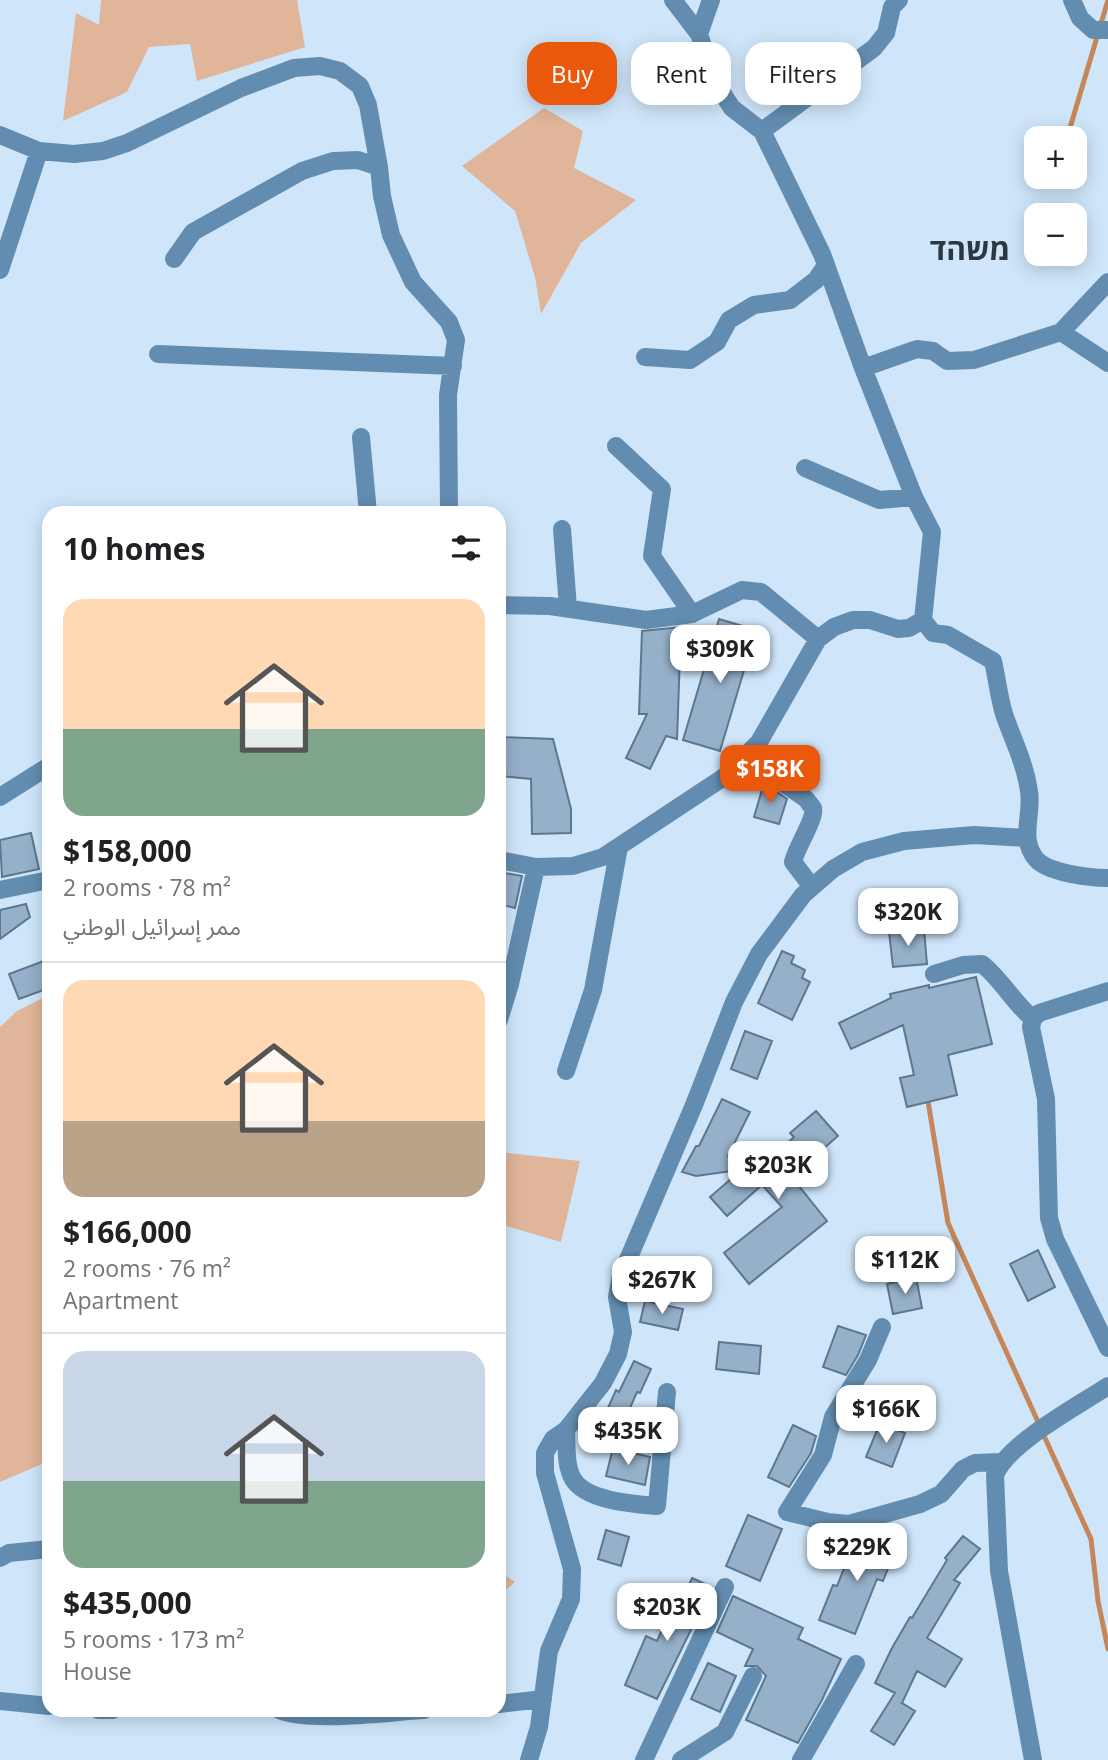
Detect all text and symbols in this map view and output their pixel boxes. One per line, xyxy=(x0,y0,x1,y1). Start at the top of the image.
chip: Buy xyxy=(527,42,617,105)
chip: Rent xyxy=(631,42,731,105)
chip: Filters xyxy=(745,42,861,105)
map controls xyxy=(1024,126,1087,266)
button: + xyxy=(1024,126,1087,189)
button: − xyxy=(1024,203,1087,266)
district label: משהד xyxy=(930,228,1010,269)
text: 10 homes xyxy=(63,528,206,569)
icon: filters xyxy=(447,529,485,567)
pin: $309K xyxy=(671,626,769,685)
text: $309K xyxy=(686,632,754,664)
icon: home xyxy=(211,645,337,771)
pin: $158K xyxy=(721,746,819,805)
text: $158K xyxy=(736,752,804,784)
text: $158,000 xyxy=(63,830,192,871)
text: 2 rooms · 78 m² xyxy=(63,871,231,903)
pin: $320K xyxy=(859,888,957,948)
text: $320K xyxy=(874,895,942,927)
text: ممر إسرائيل الوطني xyxy=(63,910,241,942)
icon: home xyxy=(211,1025,337,1151)
pin: $203K xyxy=(729,1142,827,1201)
text: $203K xyxy=(744,1148,812,1180)
text: $166,000 xyxy=(63,1211,192,1252)
pin: $112K xyxy=(856,1236,954,1296)
text: $112K xyxy=(871,1243,939,1275)
text: 2 rooms · 76 m² xyxy=(63,1252,231,1284)
pin: $267K xyxy=(613,1256,711,1316)
text: $267K xyxy=(628,1263,696,1295)
text: Apartment xyxy=(63,1284,179,1316)
pin: $166K xyxy=(837,1386,935,1445)
text: $166K xyxy=(852,1392,920,1424)
icon: home xyxy=(211,1396,337,1522)
pin: $435K xyxy=(579,1408,677,1467)
text: $435K xyxy=(594,1414,662,1446)
pin: $229K xyxy=(808,1524,906,1583)
text: $229K xyxy=(823,1530,891,1562)
text: $435,000 xyxy=(63,1582,192,1623)
pin: $203K xyxy=(618,1584,716,1643)
text: $203K xyxy=(633,1590,701,1622)
text: 5 rooms · 173 m² xyxy=(63,1623,244,1655)
text: House xyxy=(63,1655,132,1687)

